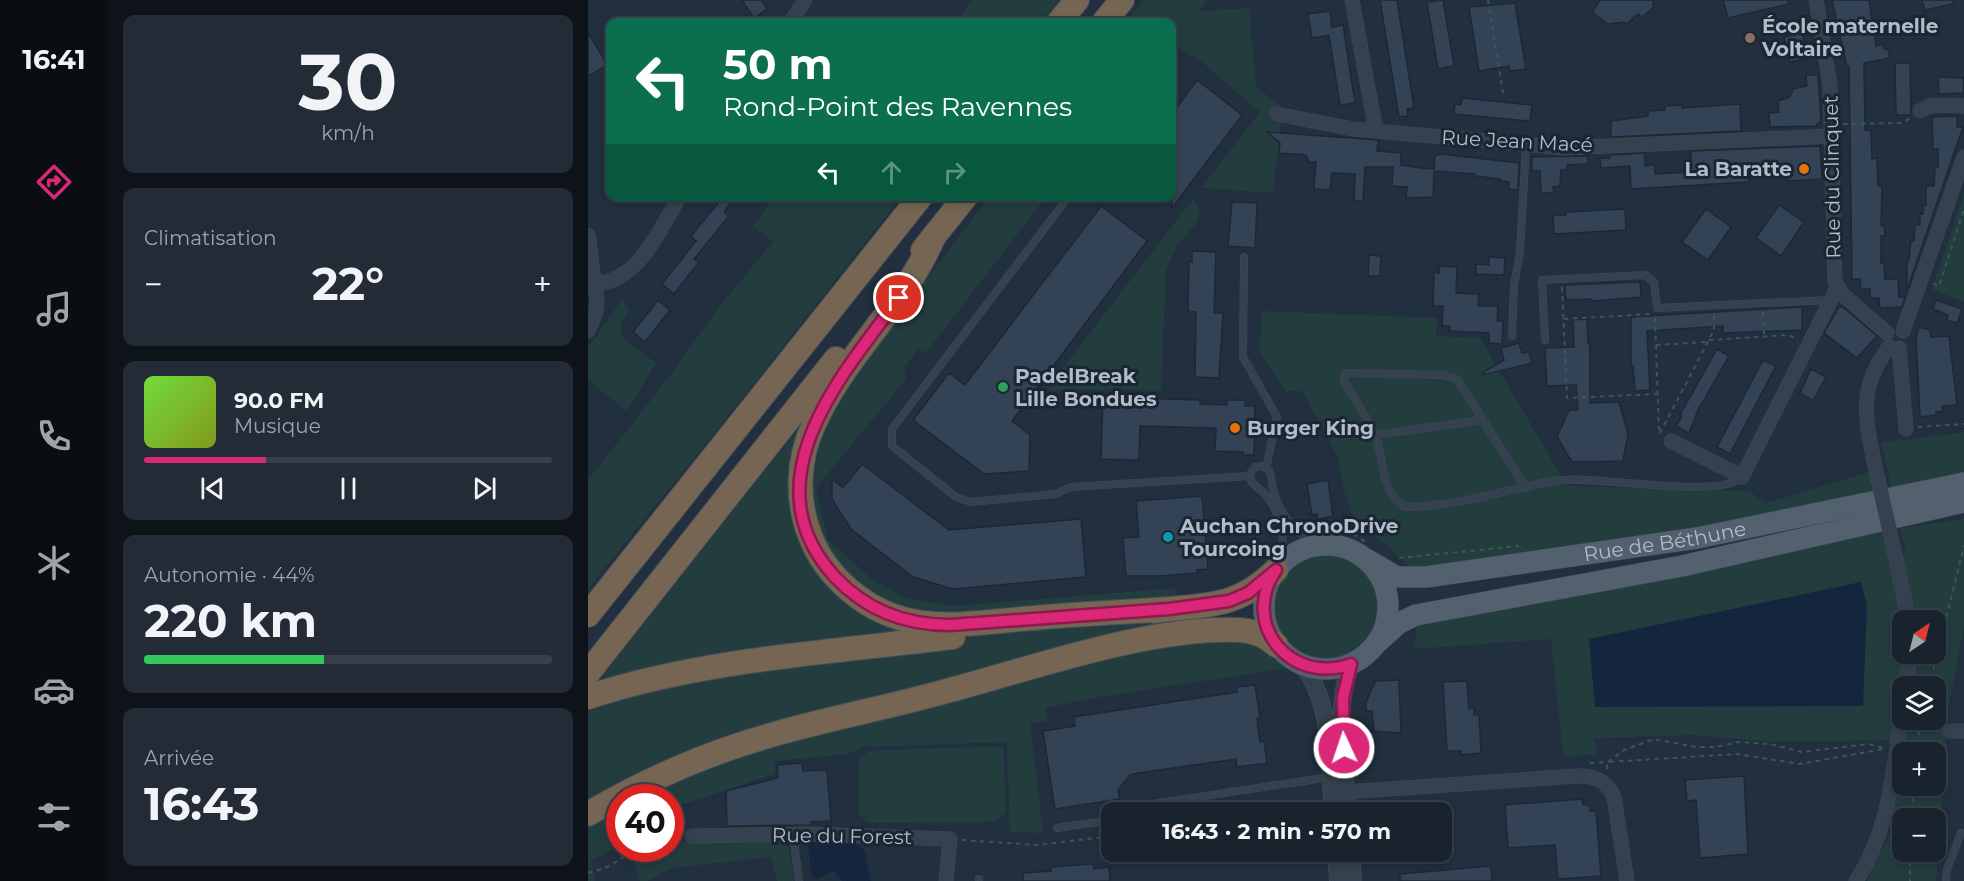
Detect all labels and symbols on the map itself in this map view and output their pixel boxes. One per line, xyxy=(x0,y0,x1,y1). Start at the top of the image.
place label: École maternelle Voltaire xyxy=(1761,14,1938,61)
marker: École maternelle Voltaire xyxy=(1743,31,1757,45)
street label: Rue du Clinquet xyxy=(1819,95,1845,259)
street label: Rue Jean Macé xyxy=(1441,125,1593,157)
place label: La Baratte xyxy=(1685,157,1792,181)
marker: La Baratte xyxy=(1797,162,1811,176)
pin xyxy=(873,272,924,323)
place label: PadelBreak Lille Bondues xyxy=(1015,364,1157,411)
marker: PadelBreak Lille Bondues xyxy=(996,380,1010,394)
place label: Burger King xyxy=(1247,416,1374,440)
marker: Burger King xyxy=(1228,421,1242,435)
place label: Auchan ChronoDrive Tourcoing xyxy=(1179,514,1398,561)
street label: Rue de Béthune xyxy=(1582,516,1748,566)
marker: Auchan ChronoDrive Tourcoing xyxy=(1161,530,1175,544)
north arrow xyxy=(1892,610,1946,664)
position arrow xyxy=(1312,716,1376,780)
speed limit sign: 40 xyxy=(606,784,684,862)
street label: Rue du Forest xyxy=(772,823,912,849)

